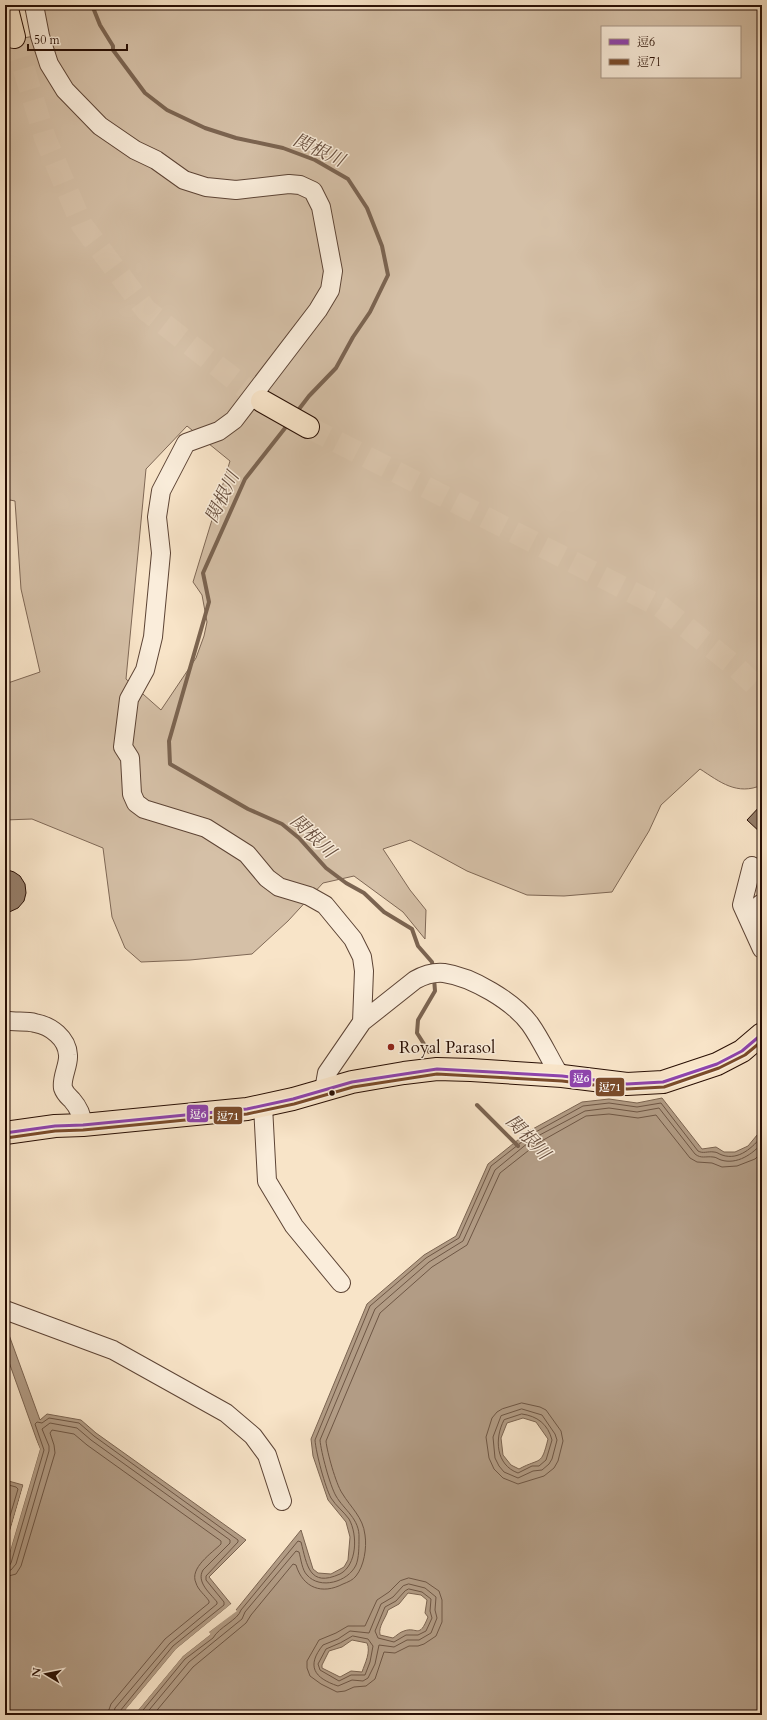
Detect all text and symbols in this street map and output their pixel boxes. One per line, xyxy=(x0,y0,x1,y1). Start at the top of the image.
scale bar xyxy=(28,26,127,52)
legend xyxy=(601,26,741,78)
text: 50 m xyxy=(34,32,61,48)
text: 逗6 xyxy=(637,34,655,50)
text: 逗71 xyxy=(637,54,661,70)
water label: 関根川 xyxy=(289,128,350,174)
water label: 関根川 xyxy=(199,466,246,527)
water label: 関根川 xyxy=(284,809,342,865)
place label: Royal Parasol xyxy=(399,1036,496,1059)
marker: Royal Parasol xyxy=(386,1042,396,1052)
line badge: 逗6 xyxy=(569,1069,592,1088)
text: 逗6 xyxy=(573,1071,590,1086)
line badge: 逗71 xyxy=(595,1077,625,1097)
text: 逗71 xyxy=(599,1080,621,1095)
unlabelled marker xyxy=(327,1088,337,1098)
line badge: 逗6 xyxy=(186,1104,209,1123)
line badge: 逗71 xyxy=(213,1106,243,1125)
text: 逗6 xyxy=(190,1107,207,1122)
text: 逗71 xyxy=(217,1109,239,1124)
water label: 関根川 xyxy=(500,1109,557,1167)
north arrow xyxy=(26,1654,66,1694)
text: N xyxy=(28,1666,45,1678)

